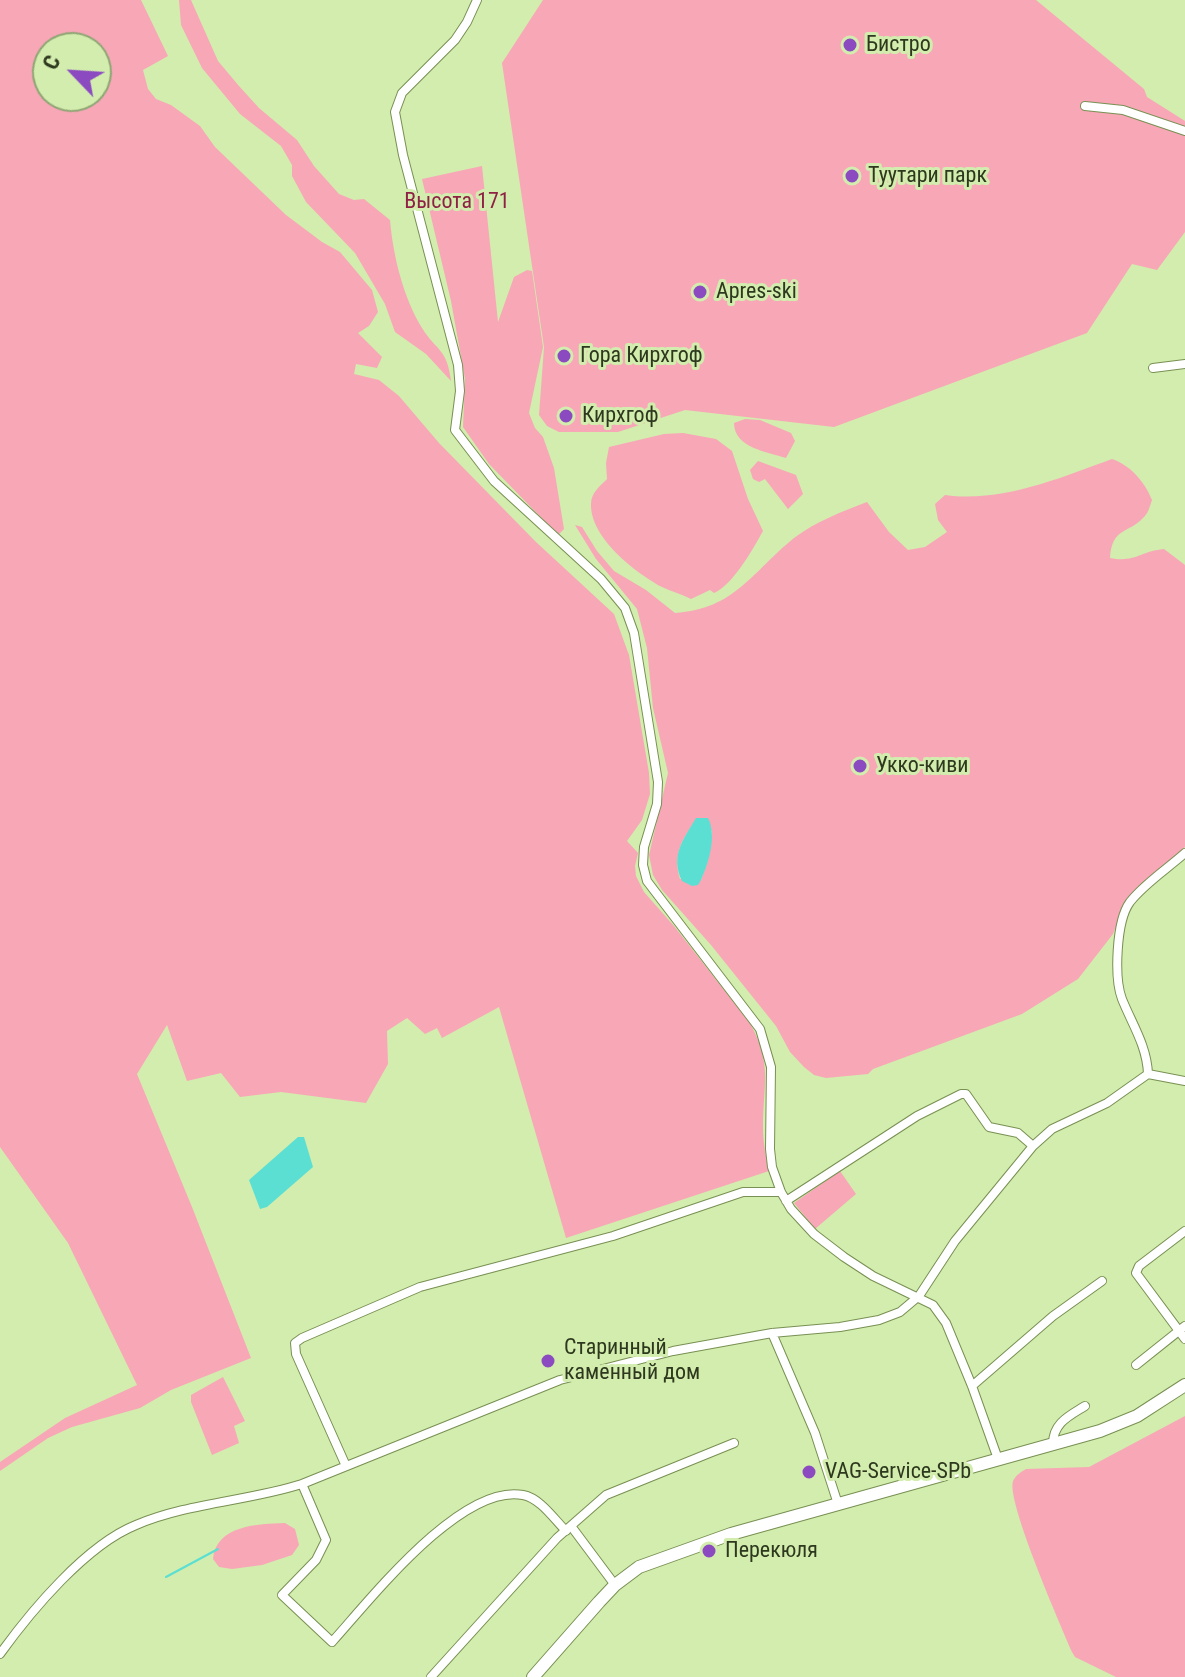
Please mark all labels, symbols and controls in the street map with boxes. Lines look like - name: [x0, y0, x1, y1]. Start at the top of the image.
- north arrow: [32, 32, 112, 112]
- place label: Бистро: [866, 32, 931, 58]
- marker: Бистро: [841, 36, 859, 54]
- text: С: [38, 52, 66, 73]
- place label: Туутари парк: [868, 163, 987, 189]
- marker: Туутари парк: [843, 167, 861, 185]
- park label: Высота 171: [404, 189, 510, 215]
- place label: Apres-ski: [716, 279, 797, 305]
- marker: Apres-ski: [691, 283, 709, 301]
- place label: Гора Кирхгоф: [580, 343, 703, 369]
- marker: Гора Кирхгоф: [555, 347, 573, 365]
- place label: Кирхгоф: [582, 403, 658, 429]
- marker: Кирхгоф: [557, 407, 575, 425]
- place label: Укко-киви: [876, 753, 968, 779]
- marker: Укко-киви: [851, 757, 869, 775]
- place label: Старинный каменный дом: [564, 1335, 700, 1386]
- marker: Старинный каменный дом: [539, 1352, 557, 1370]
- place label: VAG-Service-SPb: [825, 1459, 971, 1485]
- marker: VAG-Service-SPb: [800, 1463, 818, 1481]
- place label: Перекюля: [725, 1538, 818, 1564]
- marker: Перекюля: [700, 1542, 718, 1560]

